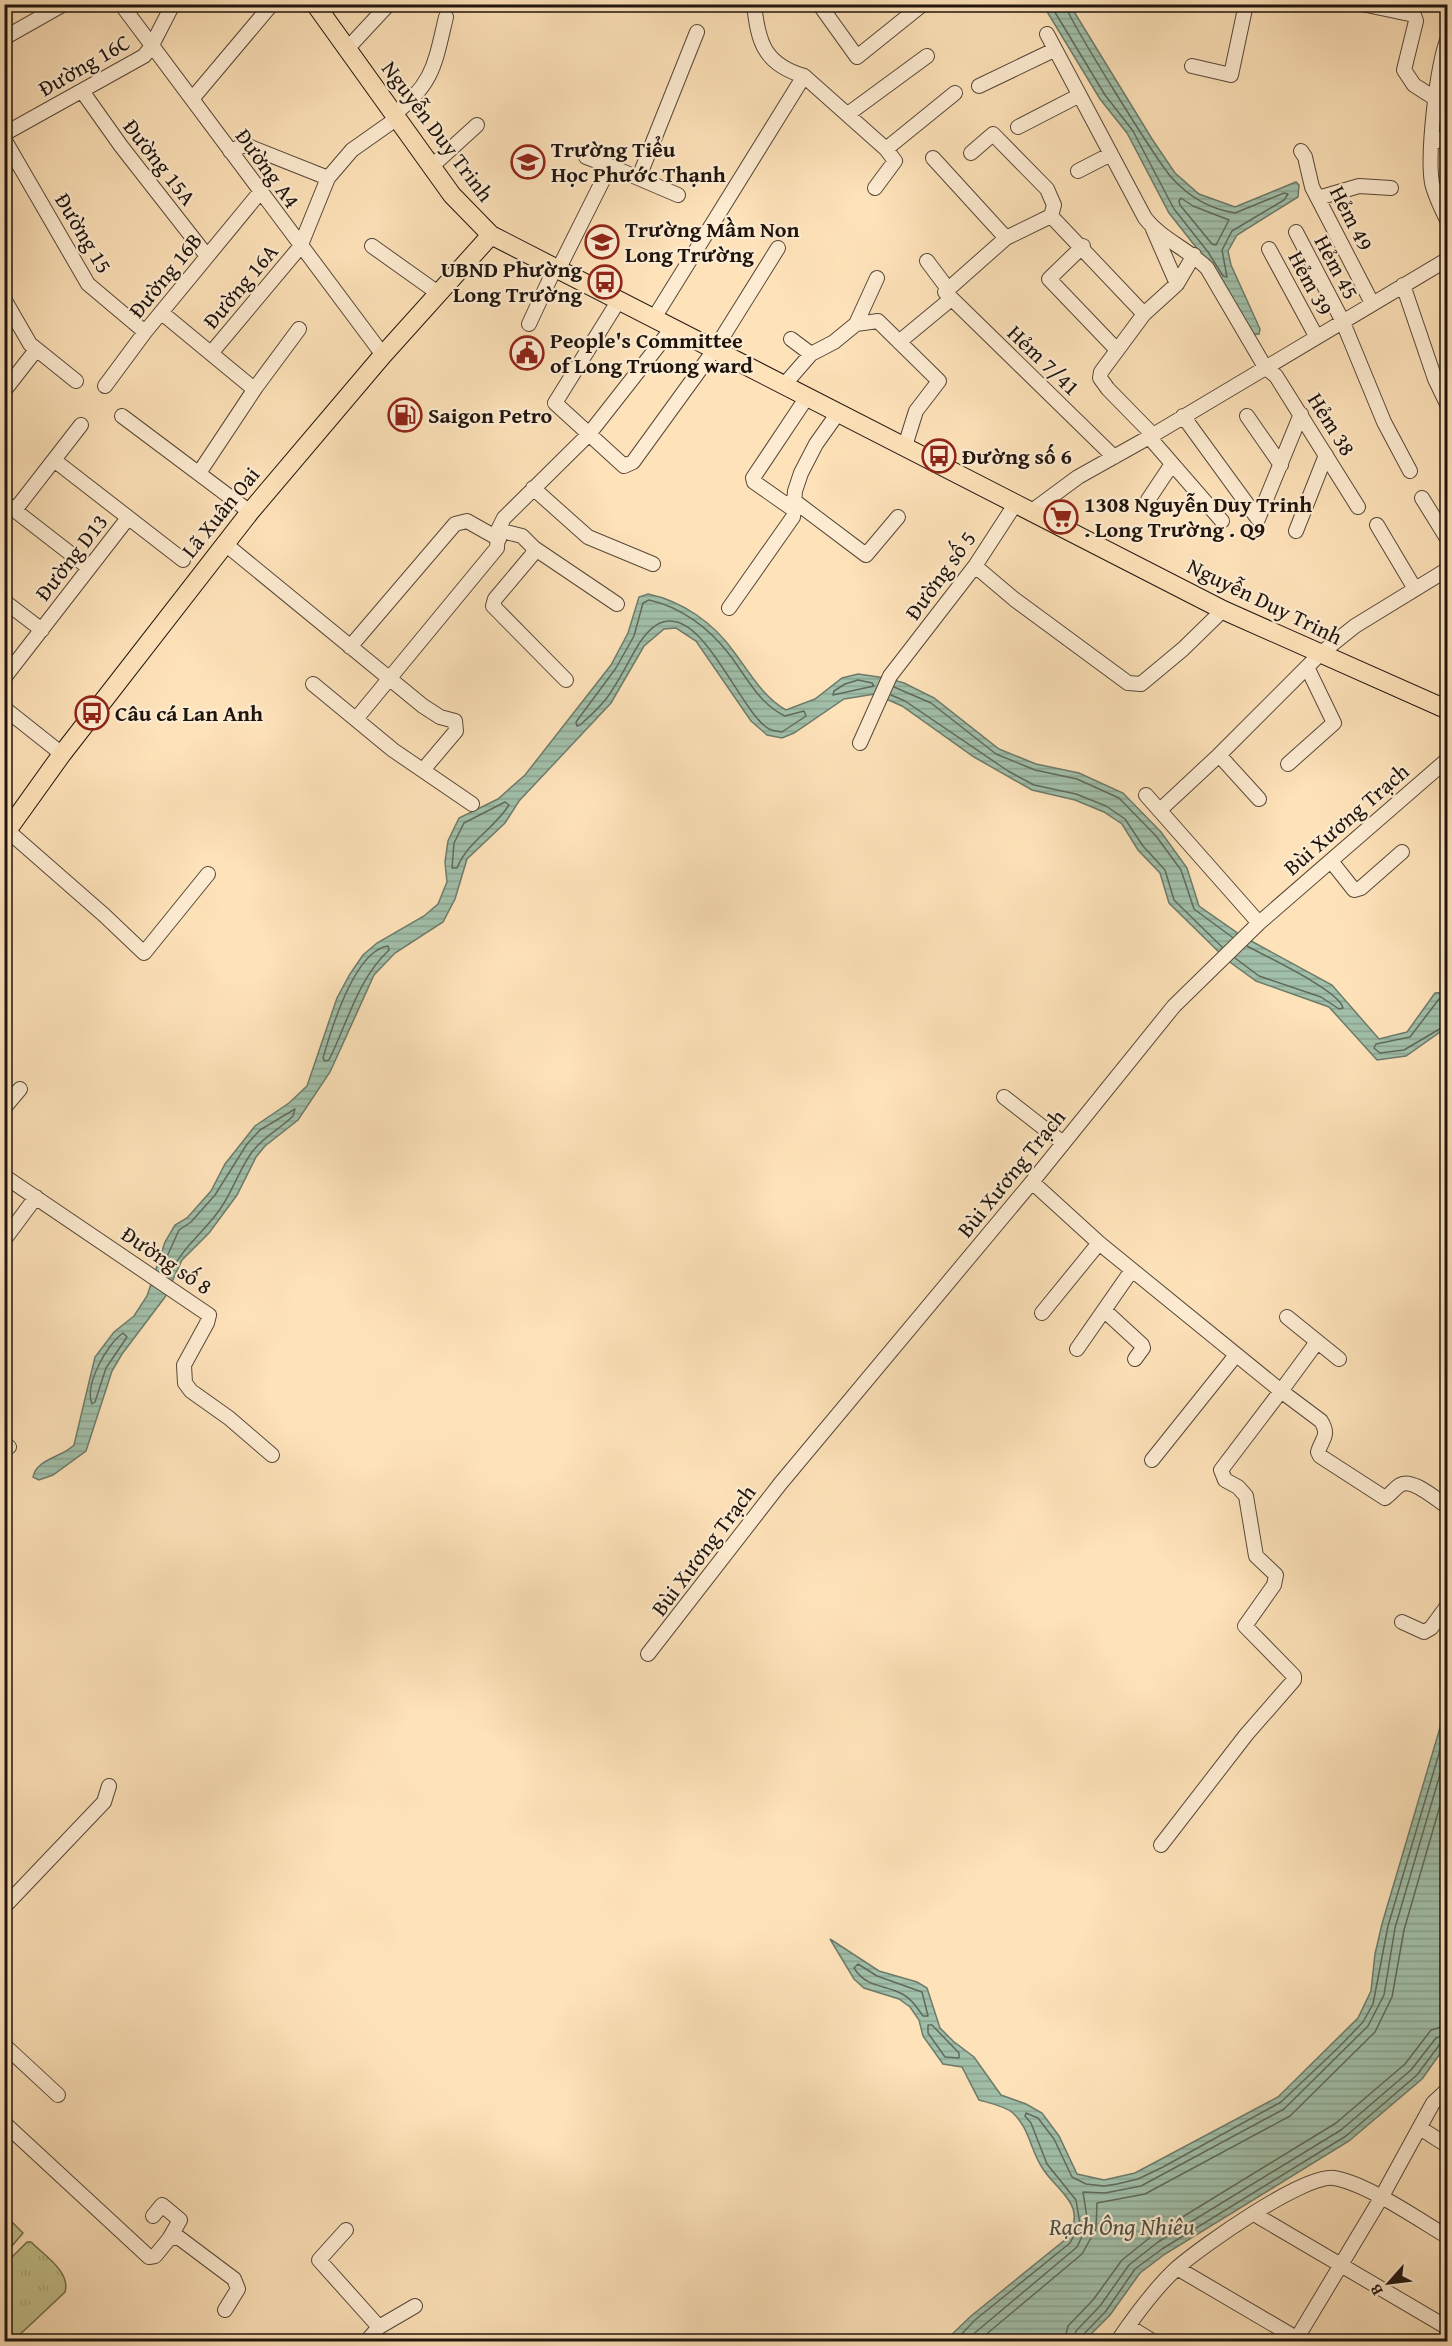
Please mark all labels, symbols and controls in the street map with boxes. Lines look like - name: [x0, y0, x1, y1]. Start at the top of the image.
- street label: Đường 16C: [32, 26, 136, 104]
- street label: Nguyễn Duy Trinh: [374, 54, 502, 209]
- street label: Đường 15A: [116, 112, 204, 213]
- street label: Đường A4: [228, 122, 308, 214]
- place label: Trường Tiểu Học Phước Thạnh: [551, 133, 726, 190]
- school or university icon: Trường Tiểu Học Phước Thạnh: [510, 144, 546, 180]
- street label: Hẻm 49: [1322, 180, 1382, 256]
- street label: Đường 15: [47, 187, 121, 279]
- place label: Trường Mầm Non Long Trường: [625, 213, 800, 270]
- school or university icon: Trường Mầm Non Long Trường: [584, 224, 620, 260]
- street label: Đường 16B: [121, 226, 209, 324]
- street label: Hẻm 45: [1307, 229, 1367, 305]
- street label: Đường 16A: [195, 236, 286, 335]
- street label: Hẻm 39: [1281, 245, 1341, 321]
- place label: UBND Phường Long Trường: [441, 253, 582, 310]
- bus stop icon: UBND Phường Long Trường: [587, 264, 623, 300]
- street label: Hẻm 7/41: [1001, 317, 1087, 403]
- place label: People's Committee of Long Truong ward: [550, 324, 753, 381]
- public building icon: People's Committee of Long Truong ward: [509, 335, 545, 371]
- street label: Hẻm 38: [1300, 386, 1364, 462]
- fuel station icon: Saigon Petro: [387, 397, 423, 433]
- place label: Saigon Petro: [428, 399, 552, 431]
- bus stop icon: Đường số 6: [921, 438, 957, 474]
- place label: Đường số 6: [962, 440, 1072, 472]
- street label: Lã Xuân Oai: [173, 460, 267, 564]
- place label: 1308 Nguyễn Duy Trinh . Long Trường . Q9: [1084, 488, 1312, 545]
- supermarket icon: 1308 Nguyễn Duy Trinh . Long Trường . Q9: [1043, 499, 1079, 535]
- street label: Đường D13: [27, 507, 115, 607]
- street label: Đường số 5: [897, 524, 983, 626]
- street label: Nguyễn Duy Trinh: [1182, 550, 1349, 653]
- bus stop icon: Câu cá Lan Anh: [74, 695, 110, 731]
- place label: Câu cá Lan Anh: [115, 697, 263, 729]
- street label: Bùi Xương Trạch: [1276, 755, 1416, 883]
- street label: Bùi Xương Trạch: [949, 1101, 1073, 1244]
- street label: Đường số 8: [115, 1218, 219, 1302]
- street label: Bùi Xương Trạch: [643, 1477, 763, 1622]
- water label: Rạch Ông Nhiêu: [1048, 2209, 1195, 2244]
- north arrow: [1359, 2253, 1419, 2313]
- text: B: [1363, 2280, 1389, 2300]

